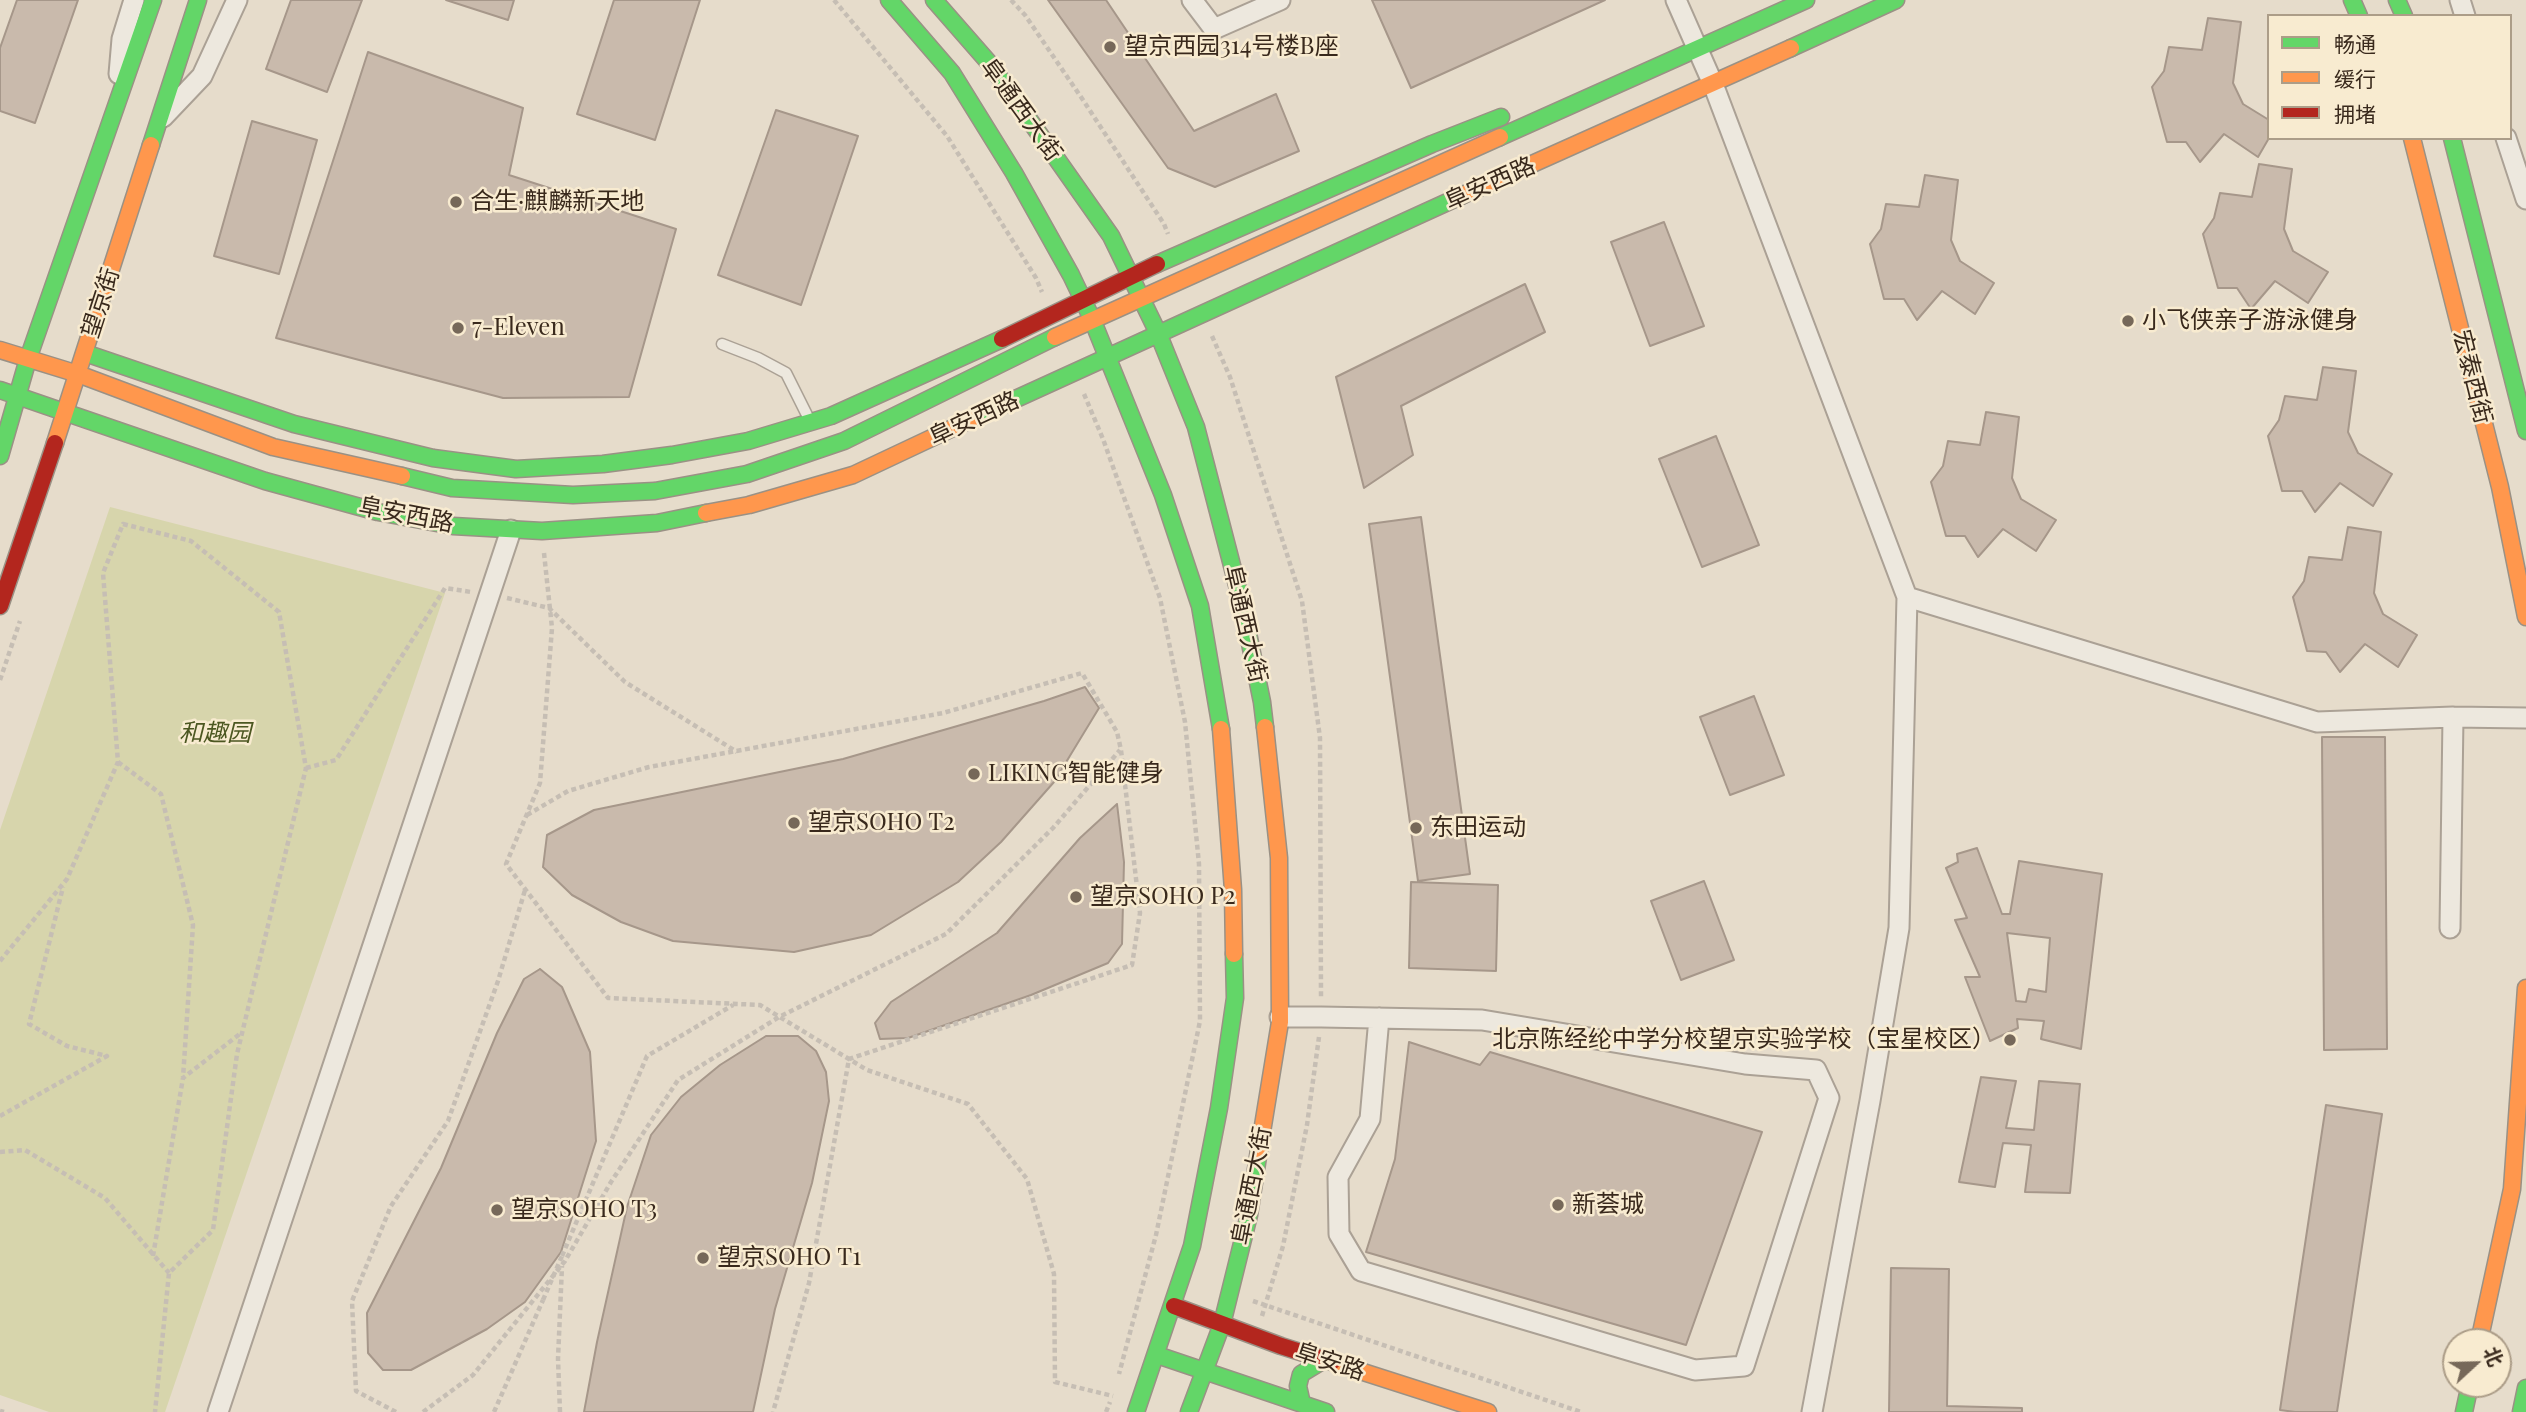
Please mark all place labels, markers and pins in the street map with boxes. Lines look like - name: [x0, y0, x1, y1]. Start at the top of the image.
- place label: 望京西园314号楼B座: [1124, 33, 1339, 61]
- marker: 望京西园314号楼B座: [1102, 39, 1118, 55]
- place label: 合生·麒麟新天地: [470, 188, 644, 216]
- marker: 合生·麒麟新天地: [448, 194, 464, 210]
- place label: 小飞侠亲子游泳健身: [2142, 307, 2358, 335]
- marker: 小飞侠亲子游泳健身: [2120, 313, 2136, 329]
- place label: 7-Eleven: [472, 314, 565, 342]
- marker: 7-Eleven: [450, 320, 466, 336]
- place label: LIKING智能健身: [988, 760, 1164, 788]
- marker: LIKING智能健身: [966, 766, 982, 782]
- place label: 望京SOHO T2: [808, 809, 955, 837]
- place label: 东田运动: [1430, 814, 1526, 842]
- marker: 望京SOHO T2: [786, 815, 802, 831]
- marker: 东田运动: [1408, 820, 1424, 836]
- place label: 望京SOHO P2: [1090, 883, 1236, 911]
- marker: 望京SOHO P2: [1068, 889, 1084, 905]
- place label: 北京陈经纶中学分校望京实验学校（宝星校区）: [1492, 1026, 1996, 1054]
- marker: 北京陈经纶中学分校望京实验学校（宝星校区）: [2002, 1032, 2018, 1048]
- place label: 新荟城: [1572, 1191, 1644, 1219]
- place label: 望京SOHO T3: [511, 1196, 657, 1224]
- marker: 新荟城: [1550, 1197, 1566, 1213]
- marker: 望京SOHO T3: [489, 1202, 505, 1218]
- place label: 望京SOHO T1: [717, 1244, 861, 1272]
- marker: 望京SOHO T1: [695, 1250, 711, 1266]

